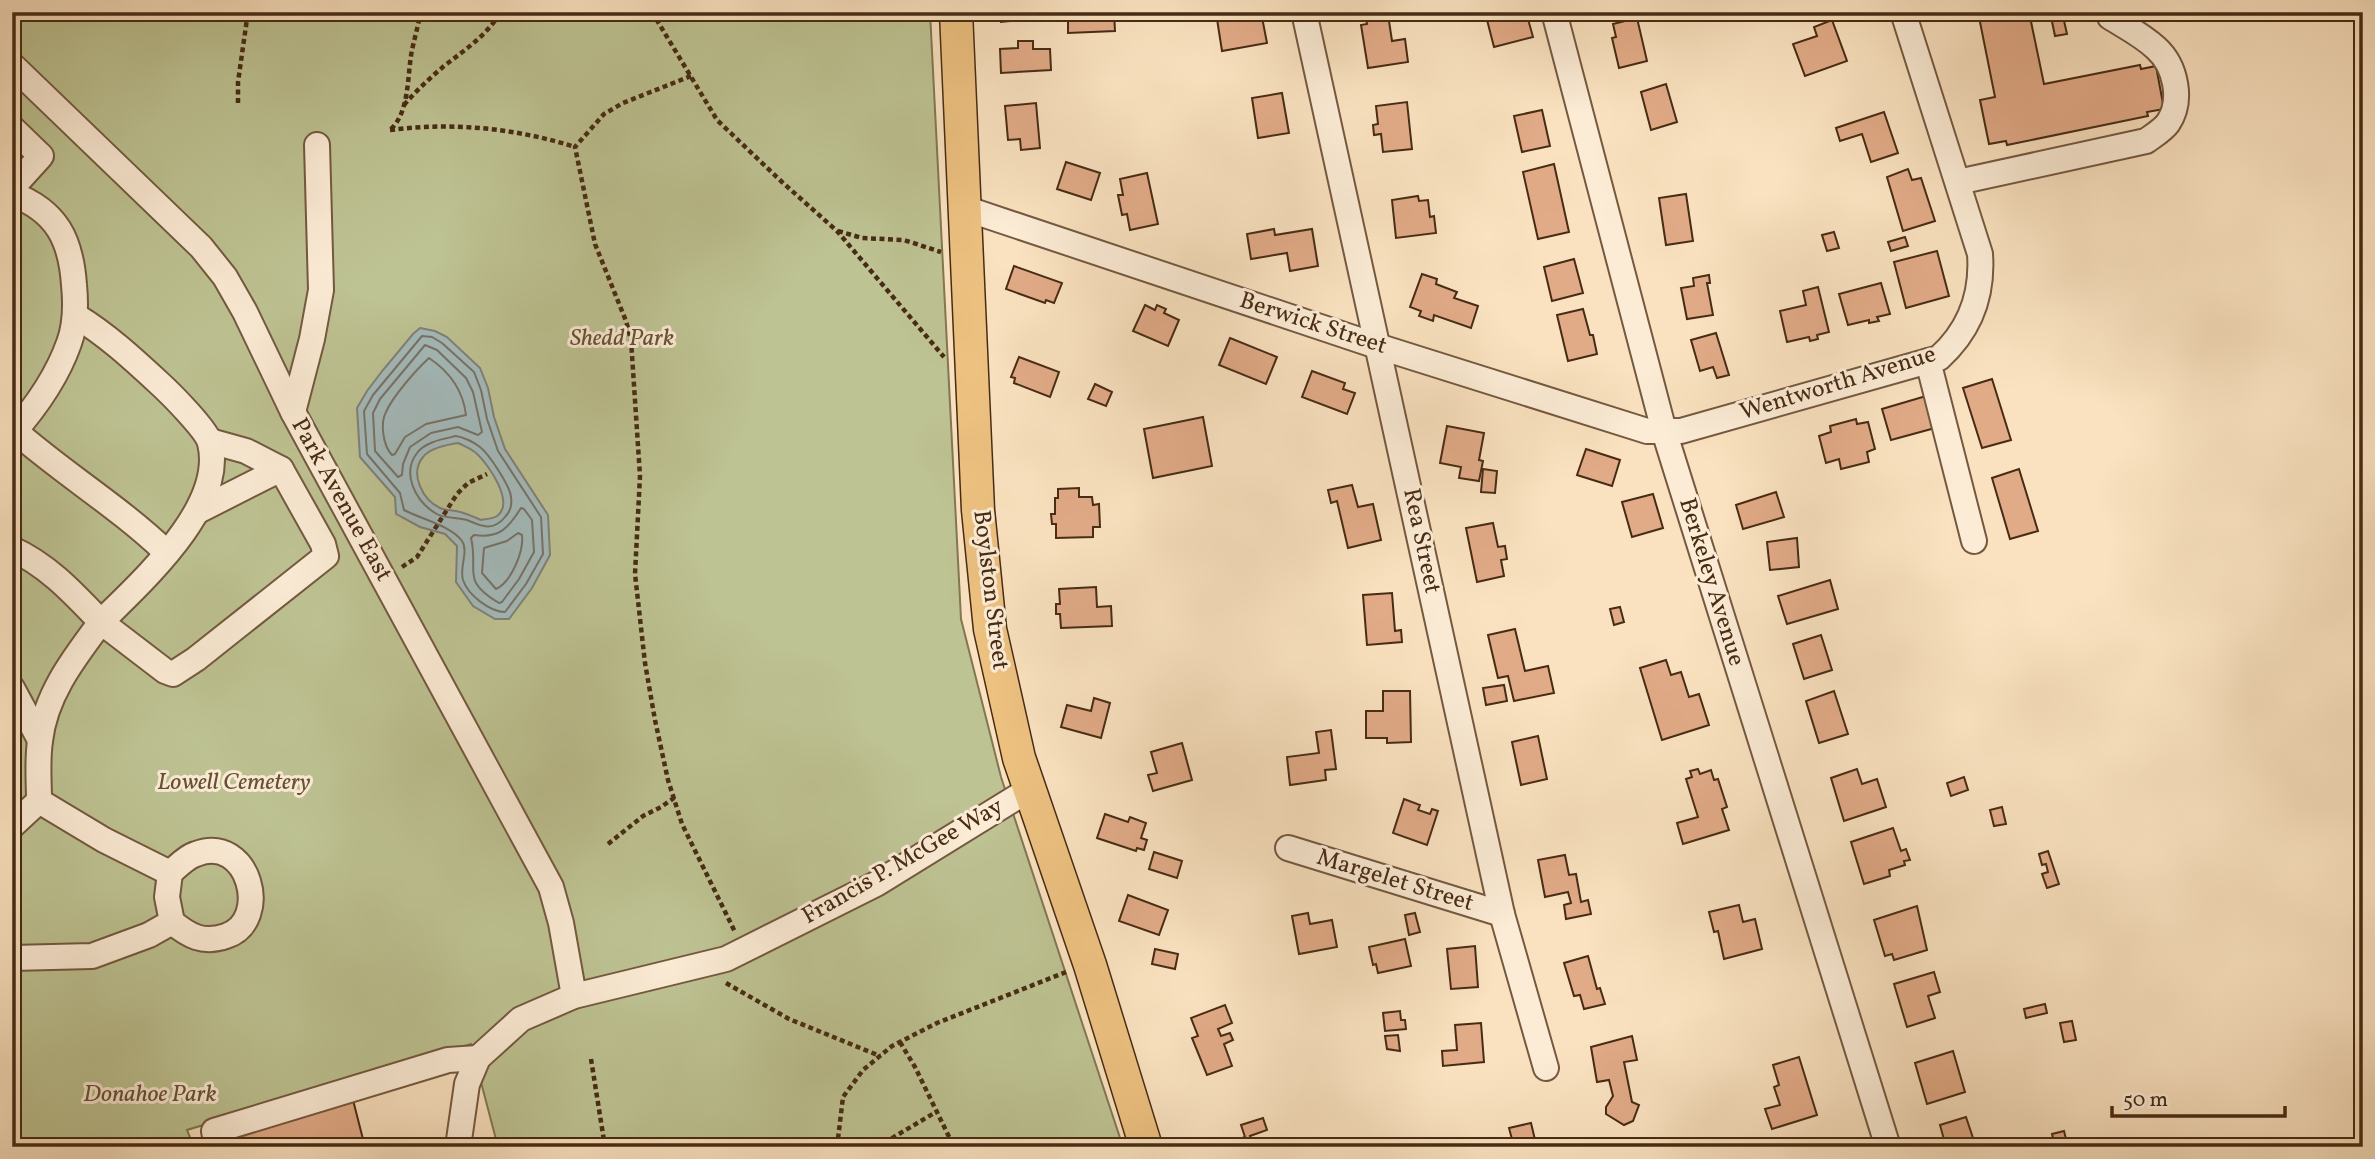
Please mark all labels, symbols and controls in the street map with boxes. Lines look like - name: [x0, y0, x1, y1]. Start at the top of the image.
- street label: Berwick Street: [1235, 284, 1391, 364]
- park label: Shedd Park: [570, 322, 674, 356]
- street label: Wentworth Avenue: [1736, 338, 1940, 430]
- street label: Park Avenue East: [282, 412, 400, 588]
- street label: Rea Street: [1393, 485, 1449, 597]
- street label: Berkeley Avenue: [1669, 494, 1753, 670]
- street label: Boylston Street: [963, 508, 1017, 672]
- park label: Lowell Cemetery: [157, 766, 311, 800]
- street label: Francis P. McGee Way: [796, 790, 1010, 934]
- street label: Margelet Street: [1312, 841, 1478, 921]
- scale bar: [2112, 1075, 2286, 1119]
- park label: Donahoe Park: [83, 1078, 217, 1112]
- text: 50 m: [2123, 1086, 2168, 1115]

